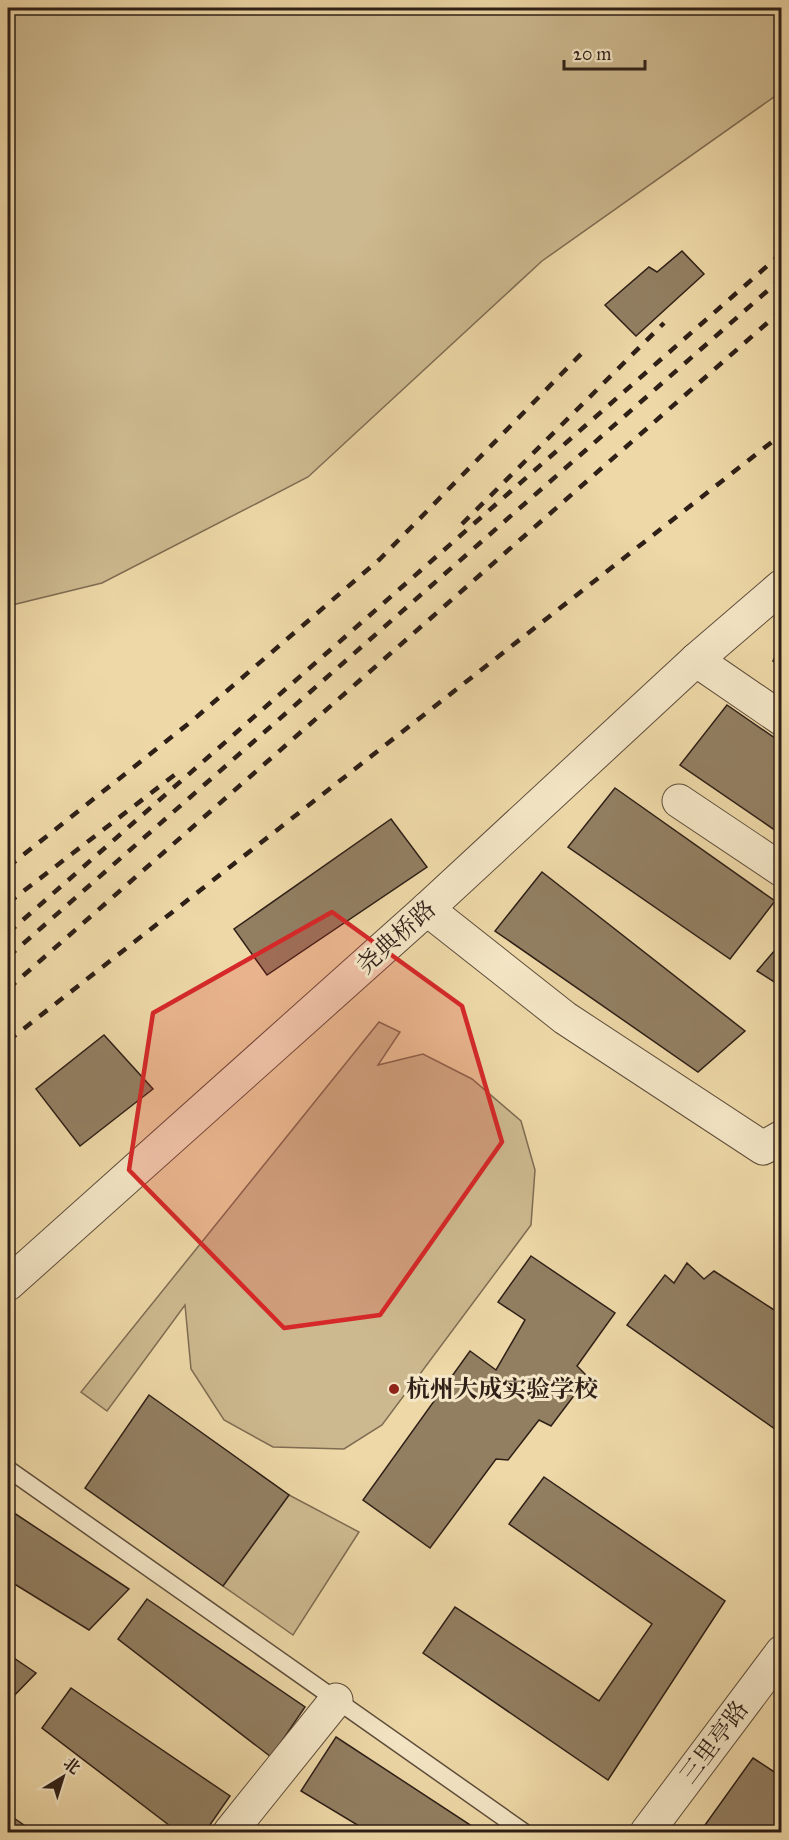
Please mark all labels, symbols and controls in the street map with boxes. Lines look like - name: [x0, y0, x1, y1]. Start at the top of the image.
- scale bar: [564, 33, 645, 71]
- text: 20 m: [573, 43, 611, 65]
- street label: 尧典桥路: [350, 894, 442, 980]
- place label: 杭州大成实验学校: [406, 1374, 598, 1404]
- marker: 杭州大成实验学校: [387, 1382, 401, 1396]
- street label: 三里亭路: [673, 1695, 755, 1789]
- north arrow: [33, 1747, 93, 1807]
- text: 北: [60, 1753, 84, 1778]

